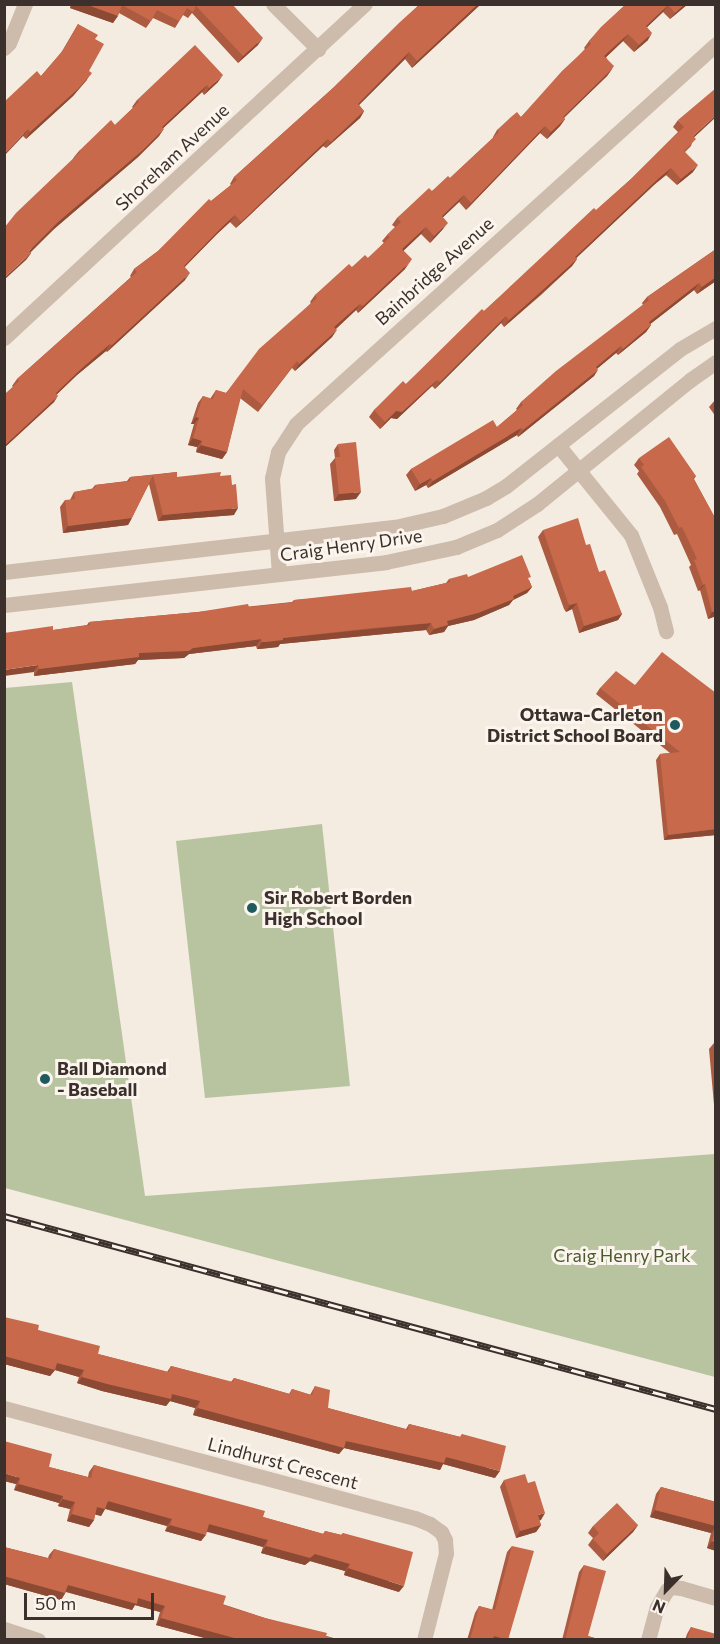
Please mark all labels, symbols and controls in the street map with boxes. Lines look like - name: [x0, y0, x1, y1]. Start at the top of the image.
- street label: Shoreham Avenue: [111, 99, 233, 215]
- street label: Bainbridge Avenue: [371, 212, 497, 330]
- street label: Craig Henry Drive: [279, 524, 423, 566]
- place label: Ottawa-Carleton District School Board: [487, 704, 663, 746]
- marker: Ottawa-Carleton District School Board: [668, 718, 682, 732]
- place label: Sir Robert Borden High School: [264, 887, 412, 930]
- marker: Sir Robert Borden High School: [245, 901, 259, 915]
- place label: Ball Diamond - Baseball: [57, 1058, 167, 1100]
- marker: Ball Diamond - Baseball: [38, 1072, 52, 1086]
- park label: Craig Henry Park: [553, 1244, 691, 1266]
- street label: Lindhurst Crescent: [205, 1433, 361, 1493]
- north arrow: [636, 1560, 696, 1620]
- scale bar: [27, 1581, 158, 1619]
- text: 50 m: [35, 1592, 76, 1614]
- text: N: [650, 1596, 668, 1618]

